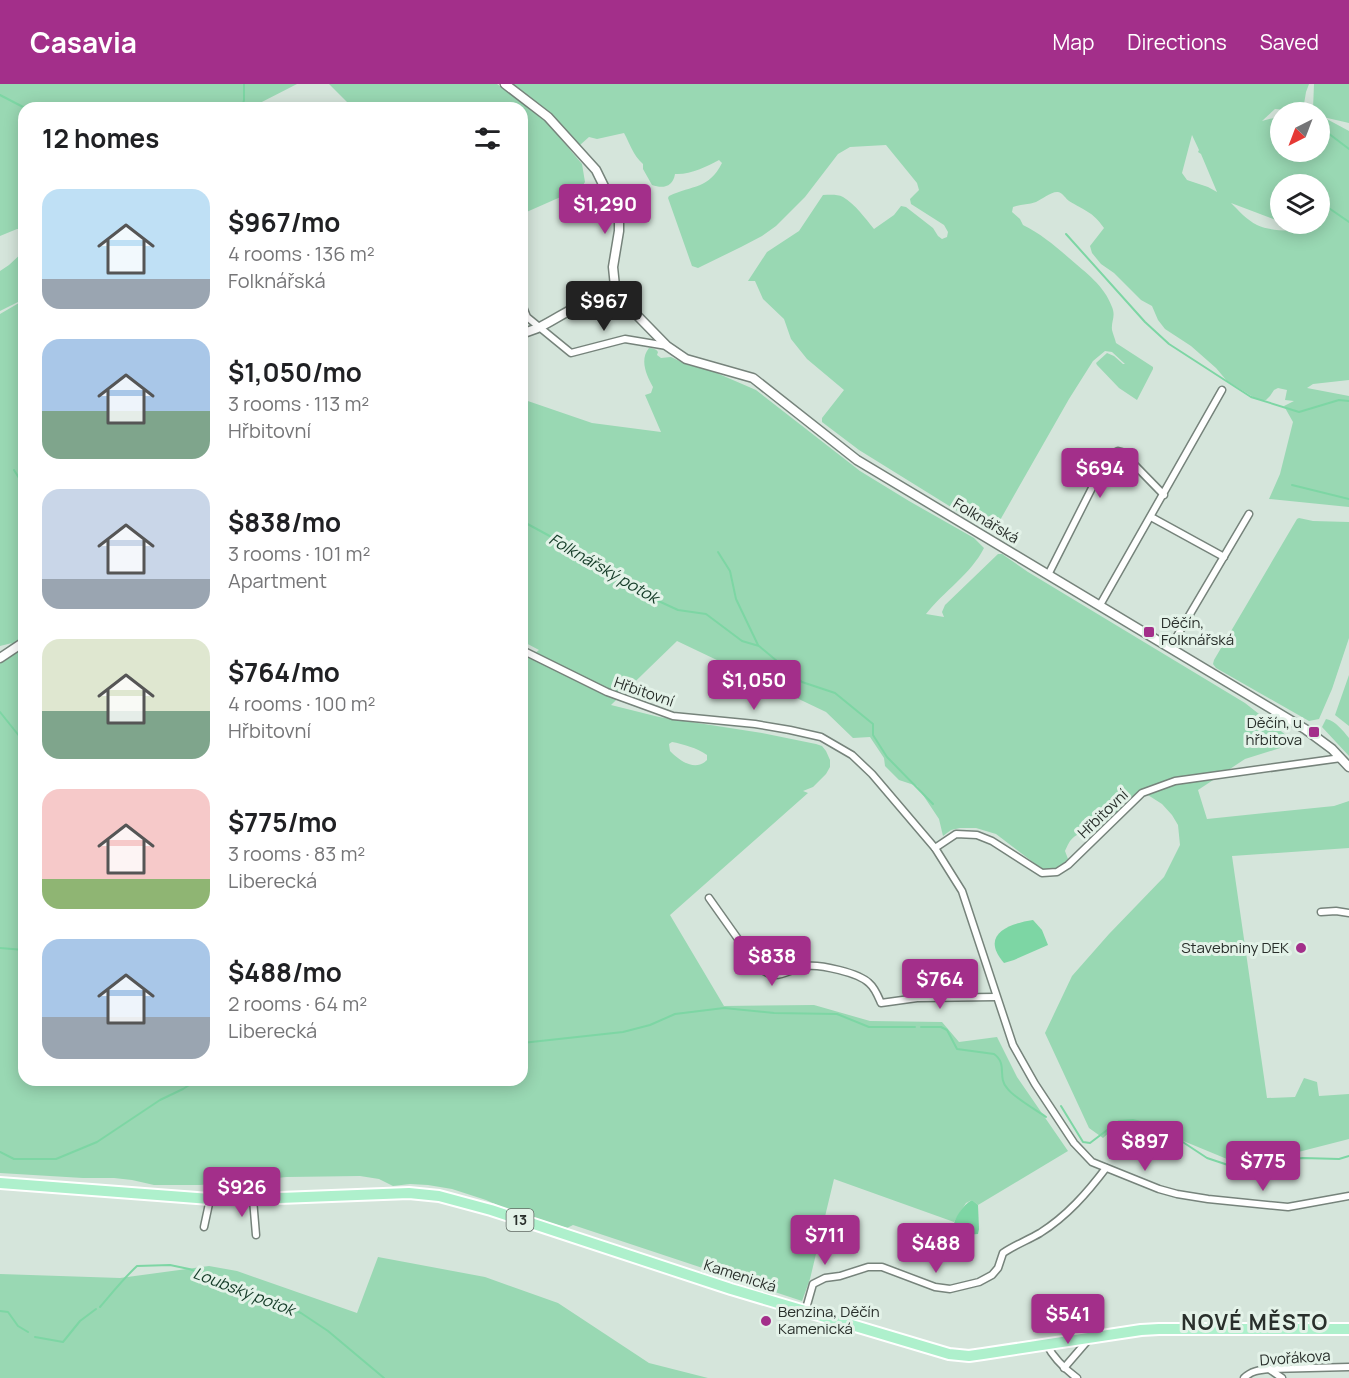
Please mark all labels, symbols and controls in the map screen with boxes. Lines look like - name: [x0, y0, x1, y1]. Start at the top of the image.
- text: Casavia: [30, 23, 137, 61]
- text: Map: [1053, 28, 1094, 56]
- text: Directions: [1127, 28, 1227, 56]
- text: Saved: [1260, 28, 1319, 56]
- north arrow: [1270, 102, 1330, 162]
- map controls: [1270, 102, 1330, 234]
- text: 12 homes: [42, 120, 159, 156]
- icon: filters: [471, 122, 504, 155]
- button: layers: [1270, 174, 1330, 234]
- pin: $1,290: [556, 184, 654, 235]
- text: $1,290: [573, 190, 637, 217]
- text: $967/mo: [228, 204, 340, 240]
- icon: home: [90, 213, 162, 285]
- text: 4 rooms · 136 m²: [228, 240, 375, 267]
- text: Folknářská: [228, 267, 326, 294]
- pin: $967: [568, 281, 640, 332]
- text: $967: [580, 287, 628, 314]
- text: $1,050/mo: [228, 354, 362, 390]
- icon: home: [90, 363, 162, 435]
- text: 3 rooms · 113 m²: [228, 390, 369, 417]
- text: Hřbitovní: [228, 417, 311, 444]
- pin: $694: [1064, 448, 1136, 499]
- text: $694: [1075, 454, 1125, 481]
- street label: Folknářská: [950, 493, 1023, 548]
- text: $838/mo: [228, 504, 341, 540]
- icon: home: [90, 513, 162, 585]
- water label: Folknářský potok: [545, 528, 665, 609]
- text: 3 rooms · 101 m²: [228, 540, 370, 567]
- text: Apartment: [228, 567, 327, 594]
- place label: Děčín, Folknářská: [1161, 612, 1234, 650]
- marker: Děčín, Folknářská: [1142, 625, 1156, 639]
- text: $764/mo: [228, 654, 340, 690]
- pin: $1,050: [705, 660, 803, 711]
- icon: home: [90, 663, 162, 735]
- text: $1,050: [722, 666, 786, 693]
- street label: Hřbitovní: [611, 671, 678, 712]
- text: 4 rooms · 100 m²: [228, 690, 376, 717]
- place label: Děčín, u hřbitova: [1246, 712, 1302, 750]
- text: Hřbitovní: [228, 717, 311, 744]
- marker: Děčín, u hřbitova: [1307, 725, 1321, 739]
- street label: Hřbitovní: [1073, 784, 1133, 843]
- text: $775/mo: [228, 804, 337, 840]
- icon: home: [90, 813, 162, 885]
- text: 3 rooms · 83 m²: [228, 840, 365, 867]
- text: Liberecká: [228, 867, 317, 894]
- pin: $838: [736, 936, 808, 987]
- place label: Stavebniny DEK: [1181, 937, 1289, 958]
- marker: Stavebniny DEK: [1294, 941, 1308, 955]
- text: $838: [748, 942, 796, 969]
- text: $488/mo: [228, 954, 342, 990]
- pin: $764: [904, 959, 976, 1010]
- icon: home: [90, 963, 162, 1035]
- text: $764: [916, 965, 964, 992]
- text: 2 rooms · 64 m²: [228, 990, 367, 1017]
- text: Liberecká: [228, 1017, 317, 1044]
- pin: $897: [1109, 1121, 1181, 1172]
- text: $897: [1121, 1127, 1169, 1154]
- pin: $775: [1227, 1141, 1299, 1192]
- text: $775: [1240, 1147, 1286, 1174]
- pin: $926: [206, 1167, 278, 1218]
- text: $926: [217, 1173, 267, 1200]
- road number: 13: [506, 1209, 534, 1231]
- pin: $711: [789, 1215, 861, 1266]
- text: $711: [805, 1221, 845, 1248]
- pin: $488: [900, 1223, 972, 1274]
- text: $488: [911, 1229, 961, 1256]
- street label: Kamenická: [701, 1254, 779, 1297]
- water label: Loubský potok: [190, 1262, 300, 1321]
- pin: $541: [1032, 1294, 1104, 1345]
- text: $541: [1045, 1300, 1091, 1327]
- place label: Benzina, Děčín Kamenická: [778, 1301, 880, 1339]
- district label: NOVÉ MĚSTO: [1181, 1308, 1329, 1336]
- marker: Benzina, Děčín Kamenická: [759, 1314, 773, 1328]
- street label: Dvořákova: [1259, 1345, 1331, 1370]

